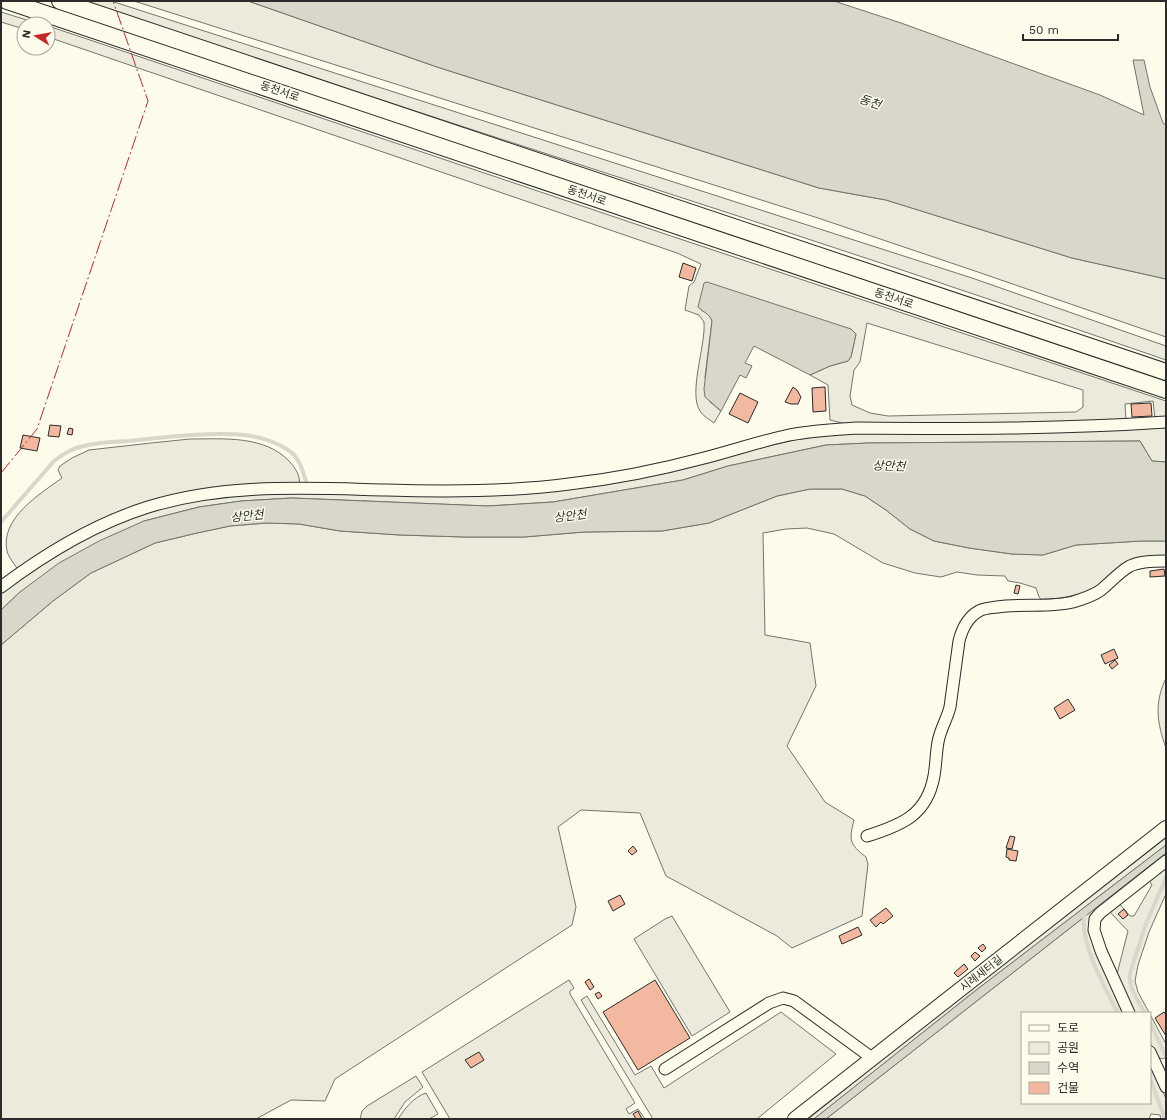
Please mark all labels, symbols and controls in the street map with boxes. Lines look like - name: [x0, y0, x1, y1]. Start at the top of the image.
- north arrow: [16, 16, 56, 56]
- scale bar: [1023, 16, 1118, 42]
- text: 50 m: [1029, 23, 1059, 37]
- text: N: [20, 29, 34, 39]
- street label: 동천서로: [259, 79, 301, 104]
- water label: 동천: [857, 92, 885, 113]
- street label: 동천서로: [566, 183, 608, 208]
- street label: 동천서로: [873, 286, 915, 311]
- water label: 상안천: [872, 458, 908, 474]
- water label: 상안천: [230, 507, 266, 525]
- water label: 상안천: [553, 507, 589, 525]
- street label: 시례새터길: [957, 953, 1005, 994]
- legend: [1021, 1012, 1151, 1104]
- text: 도로: [1057, 1021, 1079, 1035]
- text: 공원: [1057, 1041, 1079, 1055]
- text: 수역: [1057, 1061, 1079, 1075]
- text: 건물: [1057, 1081, 1079, 1095]

